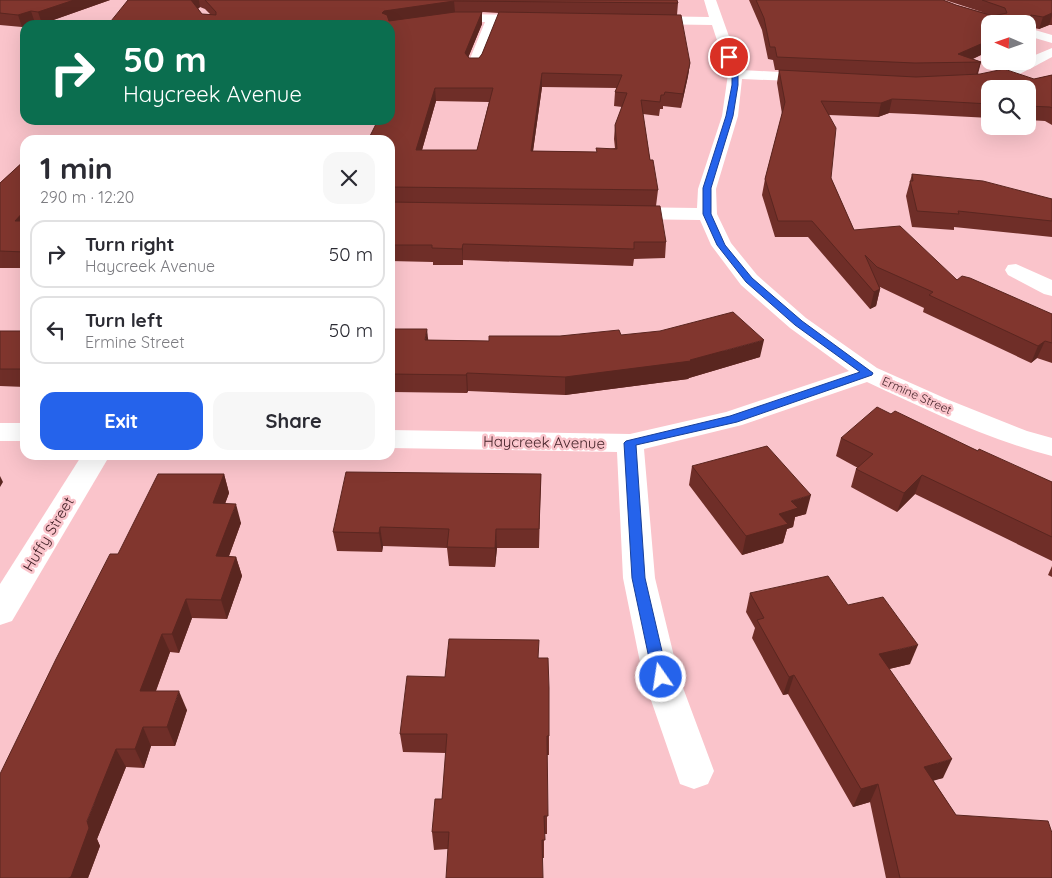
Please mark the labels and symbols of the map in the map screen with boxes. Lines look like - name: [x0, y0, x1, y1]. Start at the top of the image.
- north arrow: [981, 15, 1036, 70]
- pin: [708, 36, 750, 78]
- street label: Ermine Street: [880, 373, 954, 417]
- street label: Haycreek Avenue: [483, 431, 605, 453]
- street label: Huffy Street: [18, 493, 78, 575]
- position arrow: [634, 650, 686, 702]

